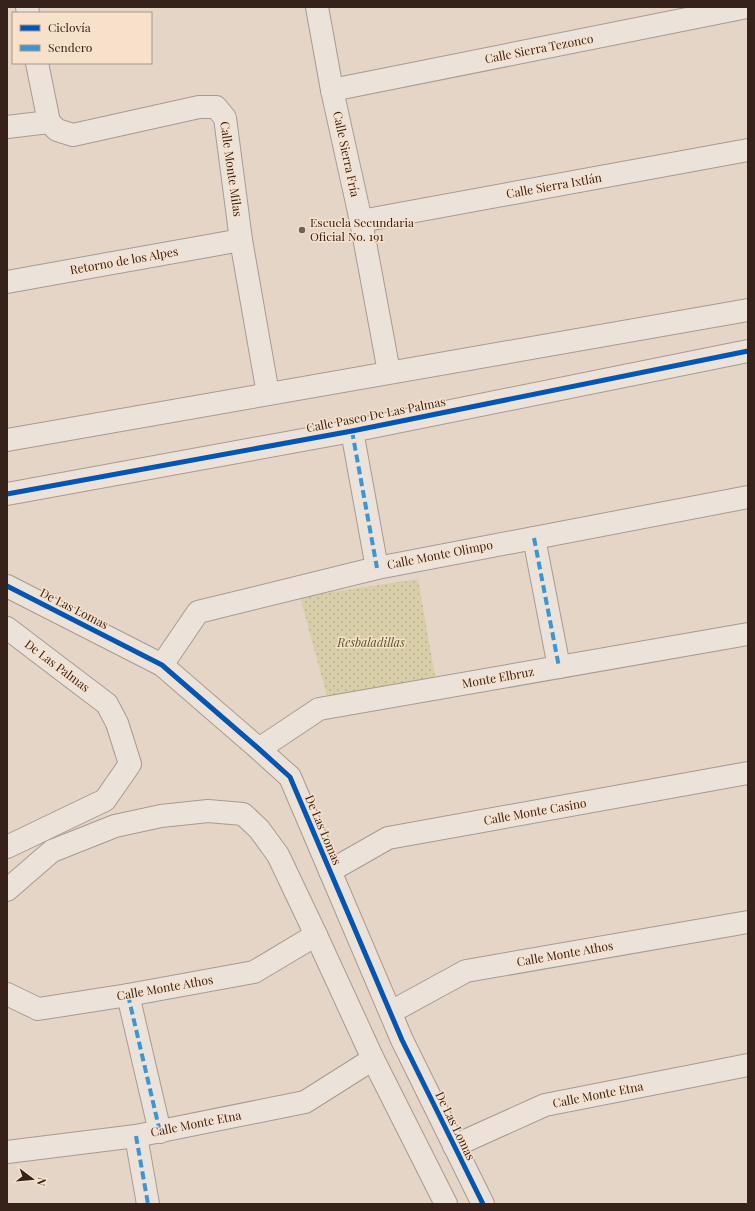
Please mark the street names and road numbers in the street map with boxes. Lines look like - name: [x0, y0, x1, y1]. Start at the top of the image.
- street label: Calle Sierra Tezonco: [483, 30, 595, 66]
- street label: Calle Sierra Fría: [330, 109, 364, 198]
- street label: Calle Monte Milas: [217, 120, 247, 218]
- street label: Calle Sierra Ixtlán: [505, 169, 603, 201]
- street label: Retorno de los Alpes: [68, 243, 179, 277]
- street label: Calle Paseo De Las Palmas: [305, 393, 447, 435]
- street label: Calle Monte Olimpo: [386, 536, 494, 572]
- street label: De Las Lomas: [38, 584, 111, 632]
- street label: De Las Palmas: [22, 636, 93, 695]
- street label: Monte Elbruz: [461, 663, 535, 691]
- street label: De Las Lomas: [302, 792, 346, 867]
- street label: Calle Monte Casino: [482, 794, 588, 828]
- street label: Calle Monte Athos: [515, 937, 614, 969]
- street label: Calle Monte Athos: [115, 971, 214, 1003]
- street label: Calle Monte Etna: [551, 1077, 645, 1111]
- street label: De Las Lomas: [432, 1088, 479, 1163]
- street label: Calle Monte Etna: [149, 1106, 243, 1140]

